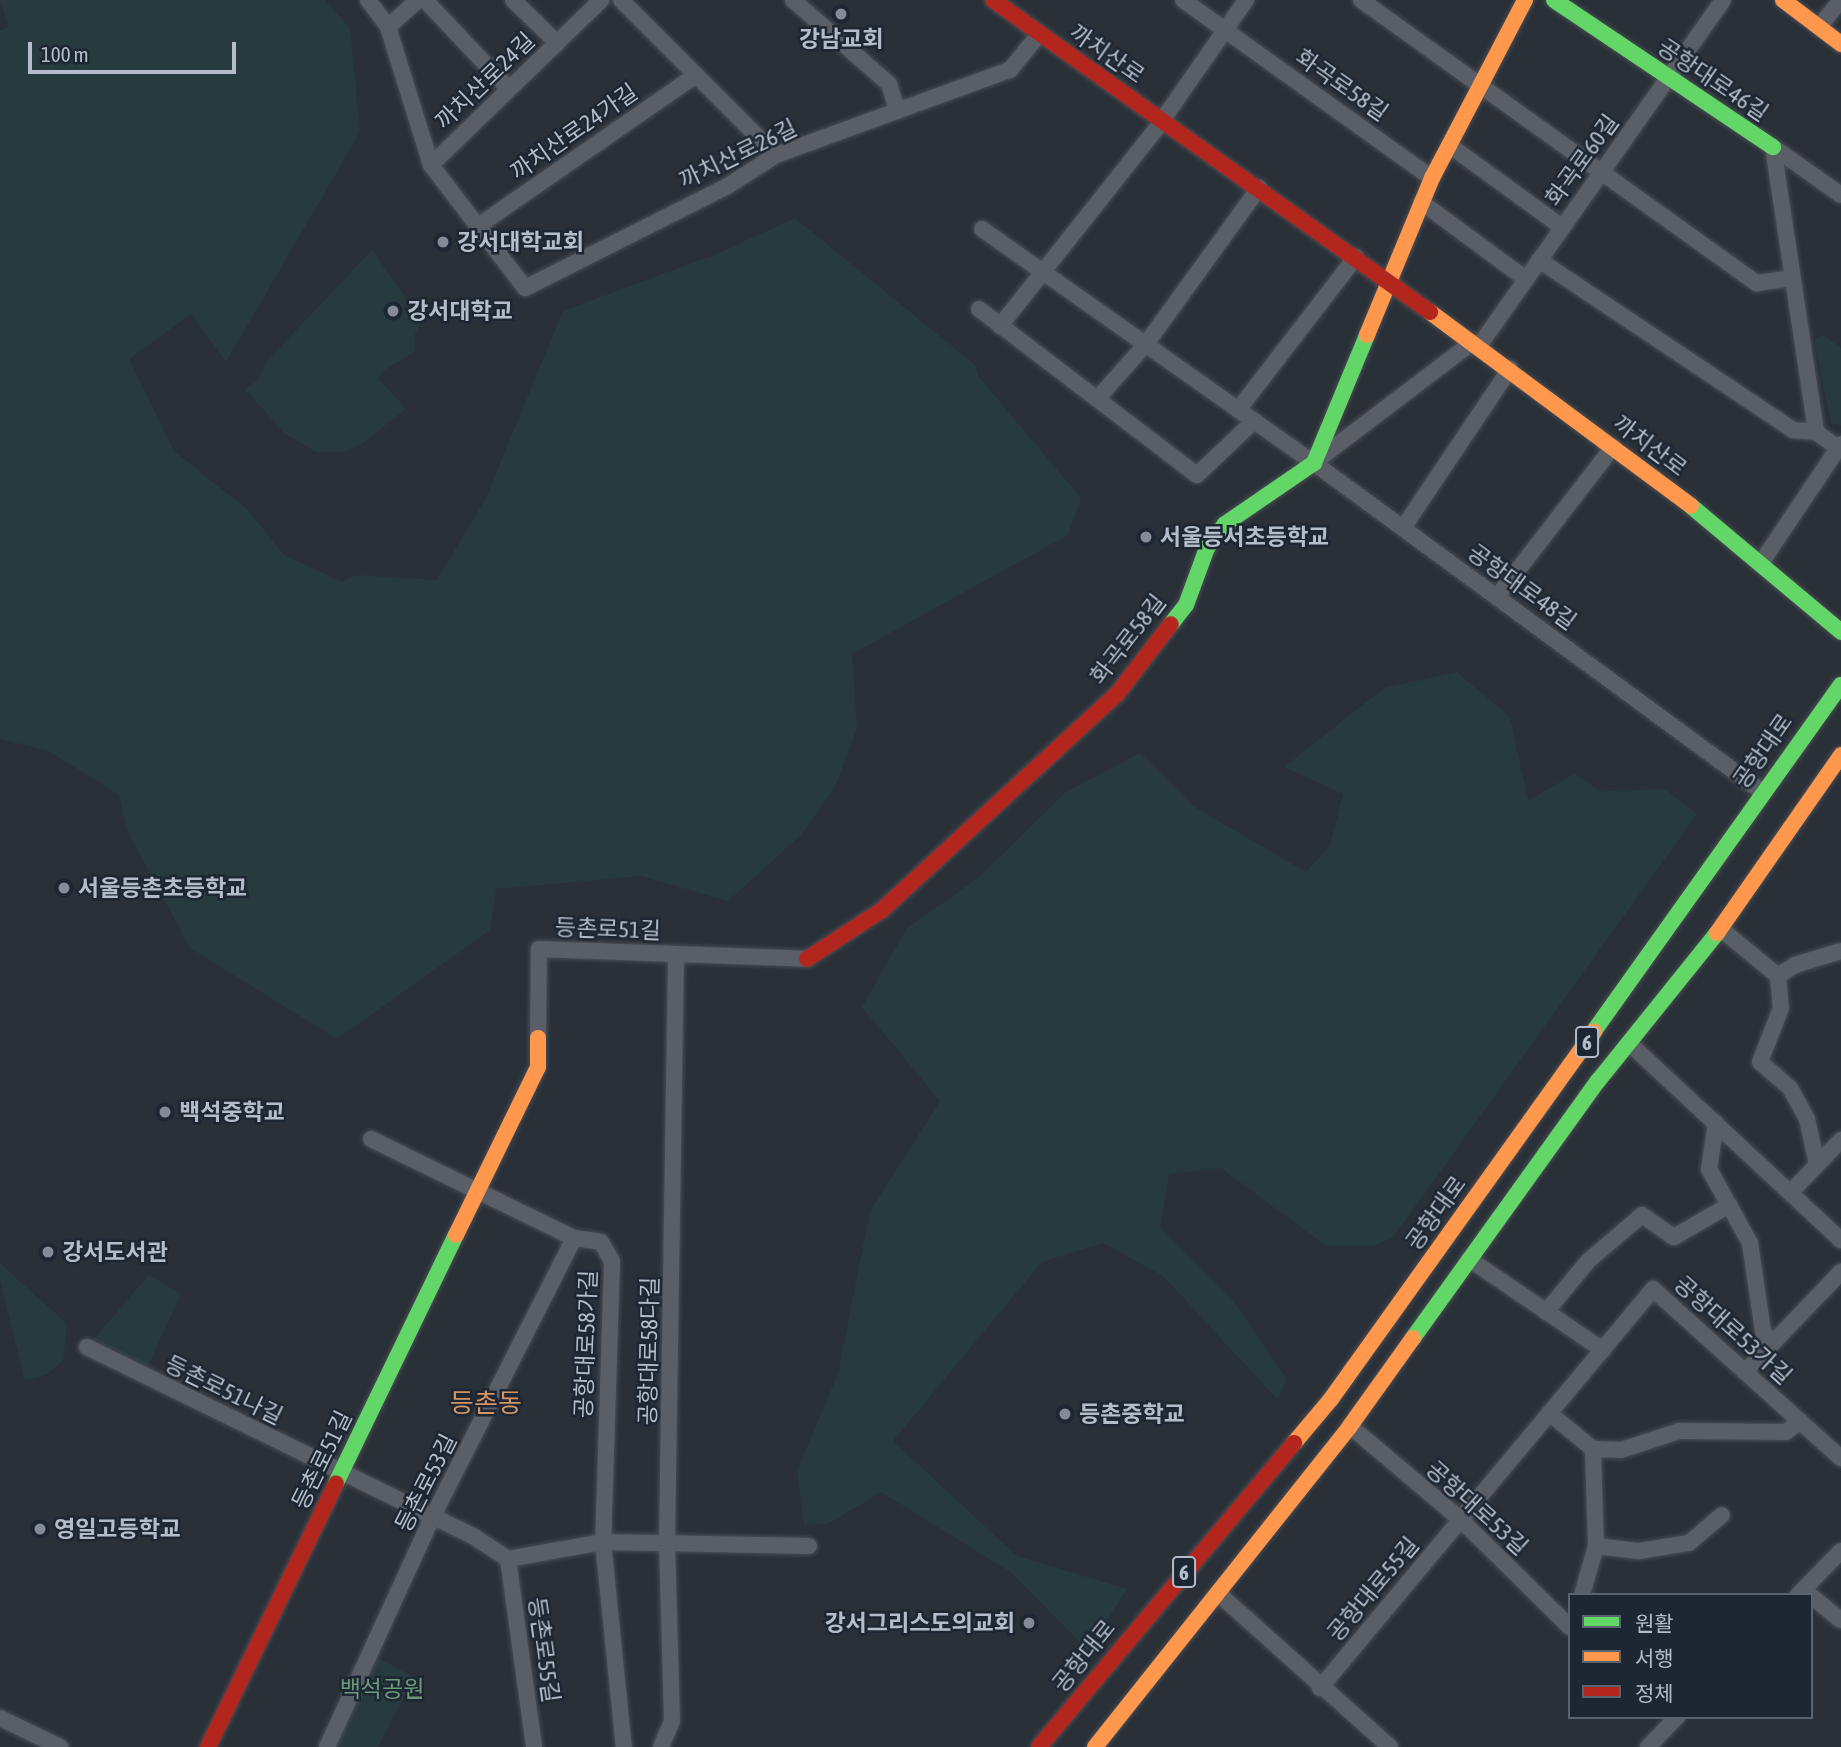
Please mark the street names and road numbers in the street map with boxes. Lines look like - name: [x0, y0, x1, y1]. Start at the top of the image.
- street label: 까치산로: [1064, 18, 1150, 90]
- street label: 까치산로24길: [430, 27, 540, 135]
- street label: 공항대로46길: [1652, 33, 1774, 127]
- street label: 화곡로58길: [1291, 43, 1393, 127]
- street label: 까치산로24가길: [505, 78, 643, 186]
- street label: 화곡로60길: [1540, 109, 1624, 211]
- street label: 까치산로26길: [675, 114, 801, 194]
- street label: 까치산로: [1608, 410, 1692, 482]
- street label: 공항대로48길: [1462, 538, 1582, 636]
- street label: 화곡로58길: [1084, 589, 1172, 689]
- street label: 공항대로: [1727, 708, 1799, 794]
- street label: 등촌로51길: [554, 913, 662, 945]
- road number: 6: [1575, 1024, 1599, 1060]
- street label: 공항대로: [1400, 1171, 1472, 1255]
- street label: 공항대로58가길: [570, 1269, 602, 1419]
- street label: 공항대로53가길: [1669, 1270, 1797, 1390]
- street label: 공항대로58다길: [634, 1276, 664, 1426]
- street label: 등촌로51나길: [161, 1350, 287, 1430]
- street label: 등촌로51길: [286, 1406, 358, 1514]
- street label: 등촌로53길: [390, 1429, 462, 1537]
- street label: 공항대로53길: [1420, 1455, 1534, 1561]
- street label: 공항대로55길: [1321, 1531, 1425, 1647]
- road number: 6: [1172, 1554, 1196, 1590]
- street label: 등촌로55길: [523, 1595, 565, 1705]
- street label: 공항대로: [1047, 1614, 1121, 1698]

